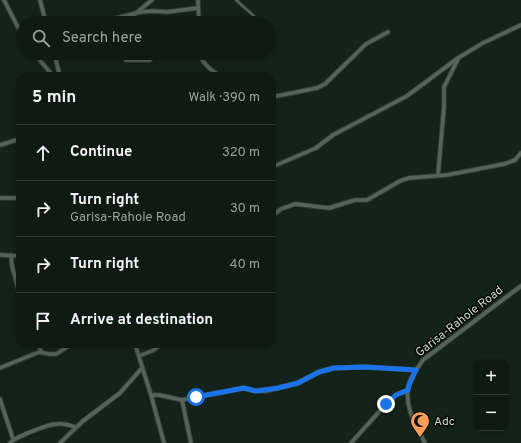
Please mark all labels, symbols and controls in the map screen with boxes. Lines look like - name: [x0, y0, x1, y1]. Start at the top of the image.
- search box: [16, 16, 276, 60]
- icon: search: [30, 27, 52, 49]
- text: Search here: [62, 29, 142, 48]
- text: 5 min: [32, 87, 76, 109]
- text: Walk · 390 m: [189, 90, 260, 106]
- icon: ahead: [32, 142, 54, 164]
- text: Continue: [70, 143, 132, 162]
- text: 320 m: [222, 145, 260, 161]
- text: Turn right: [70, 191, 139, 210]
- icon: right: [32, 198, 54, 220]
- text: 30 m: [230, 201, 260, 217]
- text: Garisa-Rahole Road: [70, 210, 186, 226]
- icon: right: [32, 254, 54, 276]
- text: Turn right: [70, 255, 139, 274]
- text: 40 m: [230, 257, 260, 273]
- street label: Garisa-Rahole Road: [413, 283, 507, 361]
- icon: arrive: [32, 310, 54, 332]
- text: Arrive at destination: [70, 311, 213, 330]
- map controls: [473, 359, 509, 431]
- button: +: [473, 359, 509, 395]
- route start: [187, 388, 205, 406]
- route end: [377, 395, 395, 413]
- button: −: [473, 395, 509, 431]
- mosque icon: Adc: [409, 410, 431, 438]
- place label: Adc: [434, 414, 455, 430]

